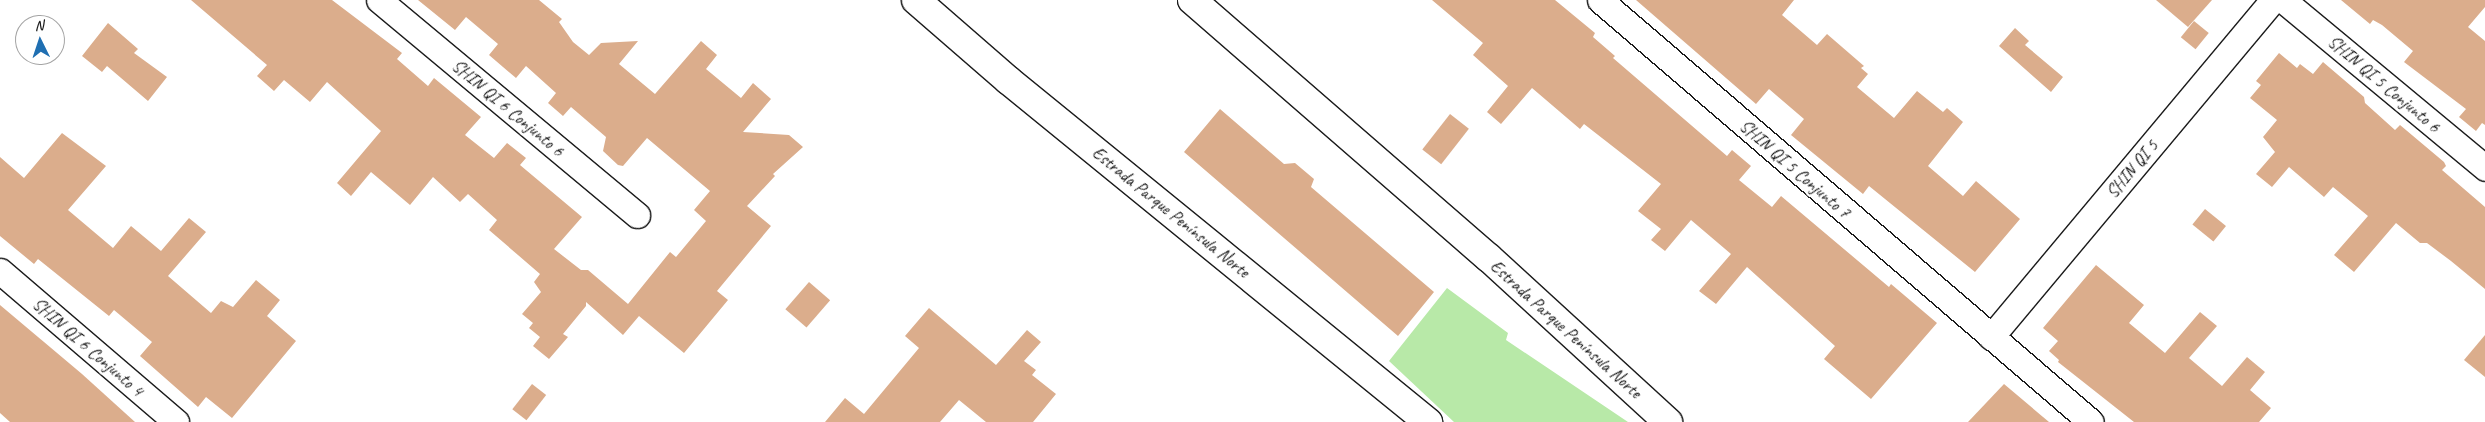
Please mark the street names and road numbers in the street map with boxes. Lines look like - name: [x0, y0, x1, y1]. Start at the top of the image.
- street label: SHIN QI 5 Conjunto 6: [2323, 31, 2445, 137]
- street label: SHIN QI 6 Conjunto 6: [447, 55, 569, 161]
- street label: SHIN QI 5 Conjunto 7: [1735, 115, 1855, 223]
- street label: SHIN QI 5: [2101, 136, 2163, 202]
- street label: Estrada Parque Península Norte: [1088, 142, 1254, 282]
- street label: Estrada Parque Península Norte: [1486, 255, 1646, 403]
- street label: SHIN QI 6 Conjunto 4: [28, 293, 148, 401]

